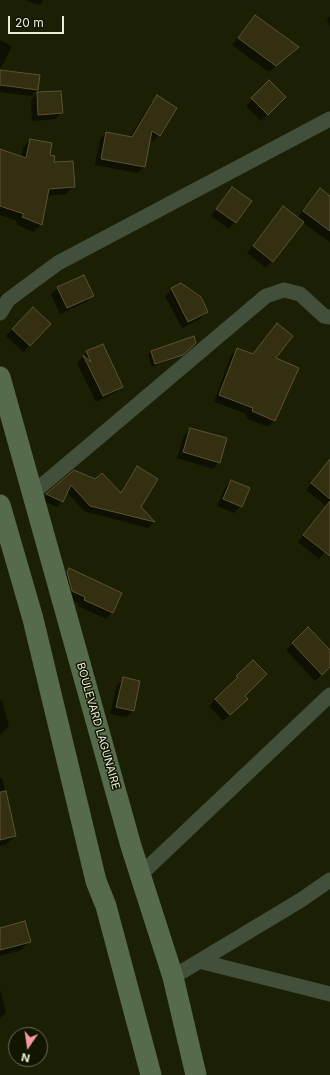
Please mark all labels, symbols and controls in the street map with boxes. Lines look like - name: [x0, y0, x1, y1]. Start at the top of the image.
- scale bar: [10, 8, 66, 34]
- text: 20 m: [15, 15, 44, 30]
- street label: BOULEVARD LAGUNAIRE: [74, 661, 122, 791]
- north arrow: [8, 1027, 48, 1067]
- text: N: [20, 1050, 31, 1065]

